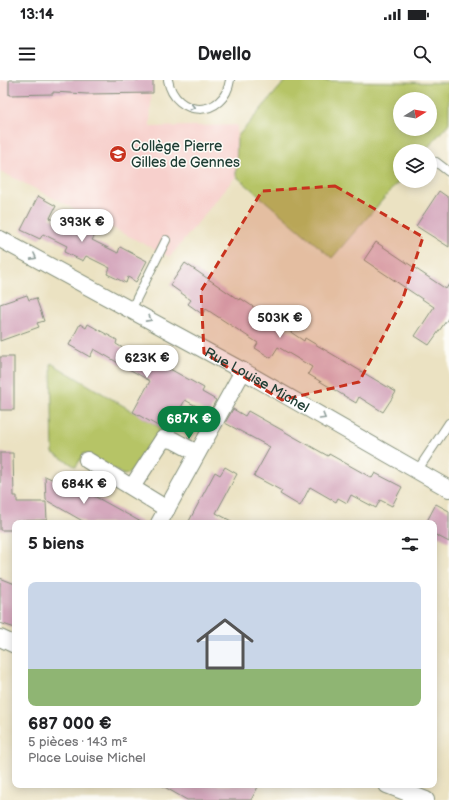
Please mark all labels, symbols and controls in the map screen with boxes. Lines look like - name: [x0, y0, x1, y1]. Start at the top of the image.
- text: 13:14: [20, 5, 54, 24]
- icon: menu: [16, 43, 38, 65]
- icon: search: [411, 43, 433, 65]
- text: Dwello: [198, 44, 251, 65]
- north arrow: [393, 92, 437, 136]
- map controls: [393, 92, 437, 188]
- one-way arrow: [188, 102, 195, 111]
- place label: Collège Pierre Gilles de Gennes: [131, 138, 240, 171]
- school or university icon: Collège Pierre Gilles de Gennes: [108, 144, 128, 164]
- button: layers: [393, 144, 437, 188]
- pin: 393K €: [49, 209, 115, 243]
- text: 393K €: [60, 214, 104, 230]
- one-way arrow: [30, 252, 37, 260]
- pin: 503K €: [247, 305, 313, 339]
- text: 503K €: [257, 310, 303, 326]
- one-way arrow: [144, 315, 152, 322]
- street label: Rue Louise Michel: [202, 344, 312, 416]
- pin: 623K €: [114, 345, 180, 379]
- text: 623K €: [124, 350, 170, 366]
- pin: 687K €: [156, 406, 222, 440]
- text: 687K €: [166, 411, 212, 427]
- one-way arrow: [319, 412, 326, 419]
- pin: 684K €: [51, 471, 117, 505]
- text: 684K €: [61, 476, 107, 492]
- icon: filters: [399, 533, 421, 555]
- text: 5 biens: [28, 534, 84, 554]
- icon: home: [189, 608, 261, 680]
- text: 687 000 €: [28, 714, 112, 734]
- text: 5 pièces · 143 m²: [28, 734, 128, 750]
- text: Place Louise Michel: [28, 750, 146, 766]

